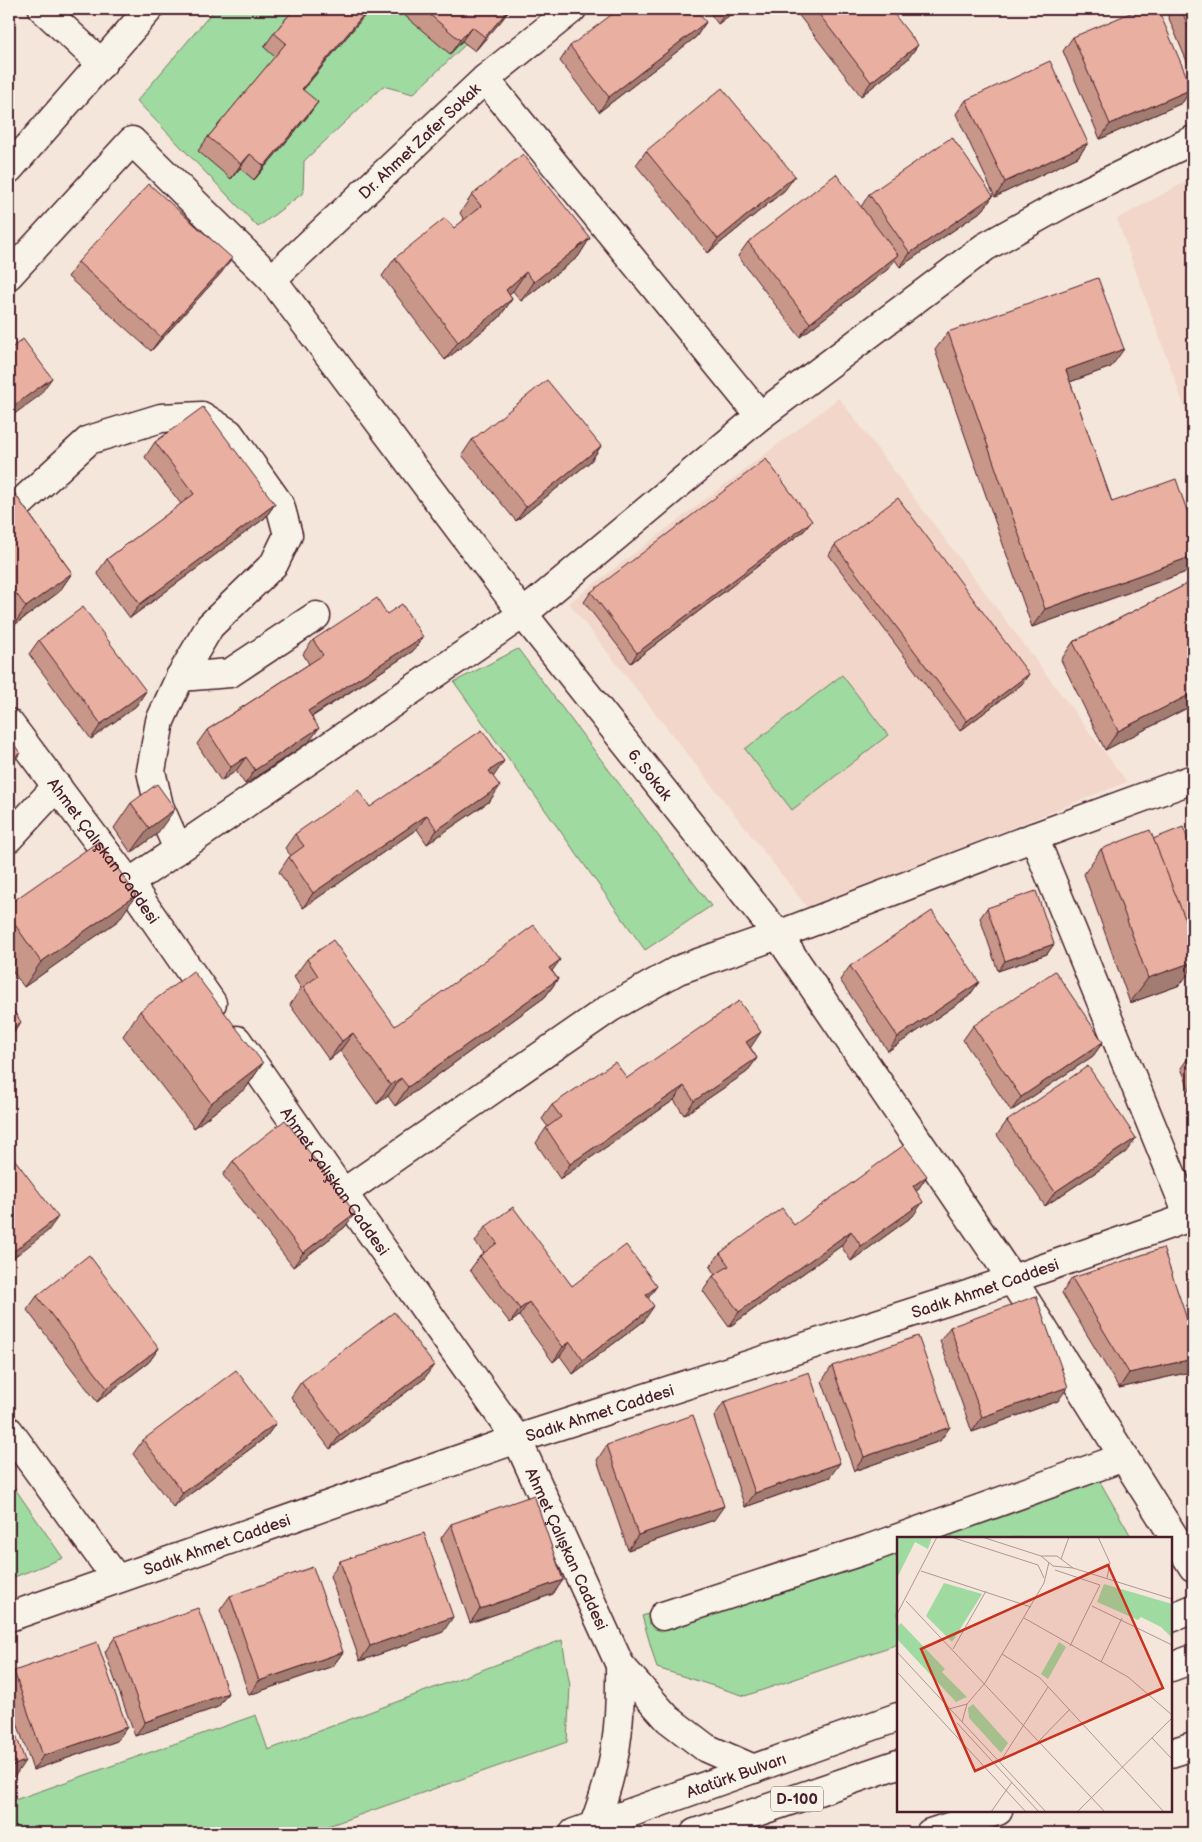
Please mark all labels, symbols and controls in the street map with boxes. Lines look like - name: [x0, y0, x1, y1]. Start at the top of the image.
- street label: Dr. Ahmet Zafer Sokak: [355, 80, 485, 204]
- street label: 6. Sokak: [623, 746, 676, 805]
- street label: Ahmet Çalışkan Caddesi: [43, 775, 162, 928]
- street label: Ahmet Çalışkan Caddesi: [276, 1104, 392, 1260]
- street label: Sadık Ahmet Caddesi: [909, 1256, 1062, 1323]
- street label: Sadık Ahmet Caddesi: [524, 1381, 677, 1447]
- street label: Ahmet Çalışkan Caddesi: [520, 1465, 611, 1633]
- street label: Sadık Ahmet Caddesi: [141, 1511, 293, 1580]
- inset map: [897, 1537, 1172, 1812]
- street label: Atatürk Bulvarı: [684, 1750, 789, 1803]
- road number: D-100: [771, 1786, 823, 1812]

